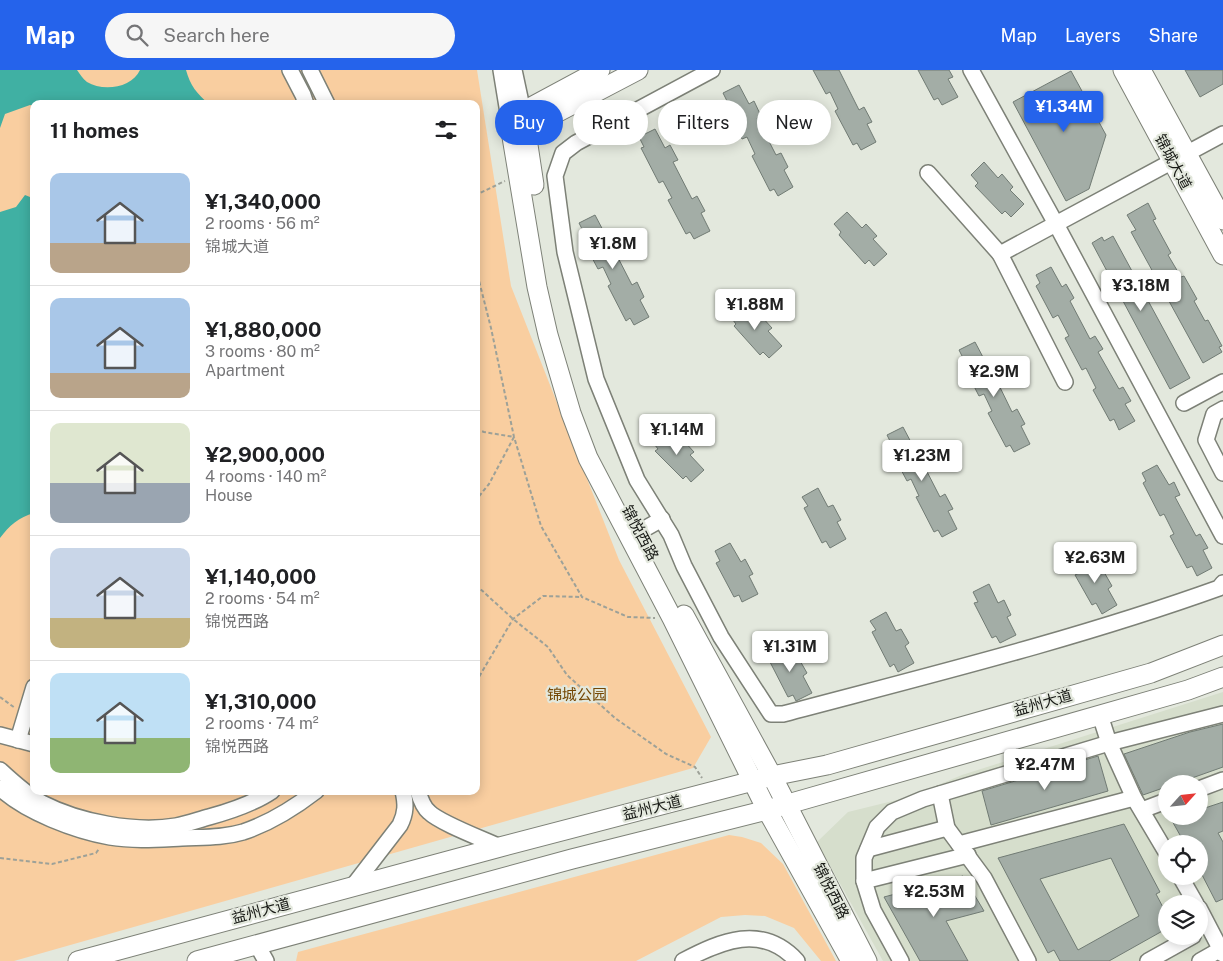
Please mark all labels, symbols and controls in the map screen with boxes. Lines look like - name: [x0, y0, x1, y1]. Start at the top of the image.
- search box: [105, 13, 455, 58]
- text: Map: [25, 21, 75, 49]
- icon: search: [123, 21, 151, 49]
- text: Search here: [163, 24, 270, 46]
- text: Map: [1001, 25, 1037, 46]
- text: Layers: [1065, 25, 1121, 46]
- text: Share: [1149, 25, 1198, 46]
- pin: ¥1.34M: [1023, 90, 1105, 133]
- text: ¥1.34M: [1035, 97, 1093, 116]
- chip: Buy: [495, 100, 563, 145]
- chip: Rent: [573, 100, 648, 145]
- chip: Filters: [658, 100, 747, 145]
- chip: New: [757, 100, 831, 145]
- icon: filters: [432, 116, 460, 144]
- text: 11 homes: [50, 118, 139, 143]
- street label: 锦城大道: [1152, 131, 1195, 192]
- text: ¥1,340,000: [205, 189, 321, 214]
- icon: home: [90, 193, 150, 253]
- text: 2 rooms · 56 m²: [205, 214, 320, 233]
- pin: ¥1.8M: [578, 228, 648, 270]
- text: ¥1.8M: [589, 234, 637, 253]
- text: 锦城大道: [205, 237, 269, 256]
- pin: ¥3.18M: [1100, 270, 1182, 312]
- text: ¥3.18M: [1112, 276, 1170, 295]
- pin: ¥1.88M: [714, 288, 796, 331]
- text: ¥1.88M: [726, 295, 784, 314]
- text: ¥1,880,000: [205, 317, 322, 342]
- icon: home: [90, 318, 150, 378]
- text: 3 rooms · 80 m²: [205, 342, 320, 361]
- pin: ¥2.9M: [959, 356, 1029, 398]
- text: Apartment: [205, 361, 285, 380]
- text: ¥2.9M: [969, 362, 1019, 381]
- pin: ¥1.14M: [636, 414, 718, 456]
- text: ¥1.14M: [650, 420, 704, 439]
- pin: ¥1.23M: [881, 440, 963, 482]
- text: ¥2,900,000: [205, 442, 325, 467]
- icon: home: [90, 443, 150, 503]
- text: ¥1.23M: [893, 446, 951, 465]
- text: 4 rooms · 140 m²: [205, 467, 326, 486]
- text: House: [205, 486, 253, 505]
- street label: 锦悦西路: [619, 502, 662, 563]
- pin: ¥2.63M: [1054, 542, 1136, 584]
- text: ¥2.63M: [1065, 548, 1125, 567]
- text: ¥1,140,000: [205, 564, 316, 589]
- icon: home: [90, 568, 150, 628]
- text: 2 rooms · 54 m²: [205, 589, 320, 608]
- text: 锦悦西路: [205, 612, 269, 631]
- pin: ¥1.31M: [749, 630, 831, 673]
- text: ¥1.31M: [763, 637, 817, 656]
- park label: 锦城公园: [547, 686, 607, 703]
- street label: 益州大道: [1012, 686, 1074, 719]
- text: ¥1,310,000: [205, 689, 316, 714]
- icon: home: [90, 693, 150, 753]
- text: 2 rooms · 74 m²: [205, 714, 319, 733]
- text: 锦悦西路: [205, 737, 269, 756]
- pin: ¥2.47M: [1004, 748, 1086, 791]
- text: ¥2.47M: [1015, 755, 1075, 774]
- north arrow: [1158, 775, 1208, 825]
- map controls: [1158, 775, 1208, 945]
- street label: 益州大道: [621, 792, 683, 823]
- button: locate: [1158, 835, 1208, 885]
- street label: 锦悦西路: [810, 860, 853, 921]
- pin: ¥2.53M: [893, 876, 975, 918]
- text: ¥2.53M: [903, 882, 965, 901]
- street label: 益州大道: [230, 895, 292, 926]
- button: layers: [1158, 895, 1208, 945]

